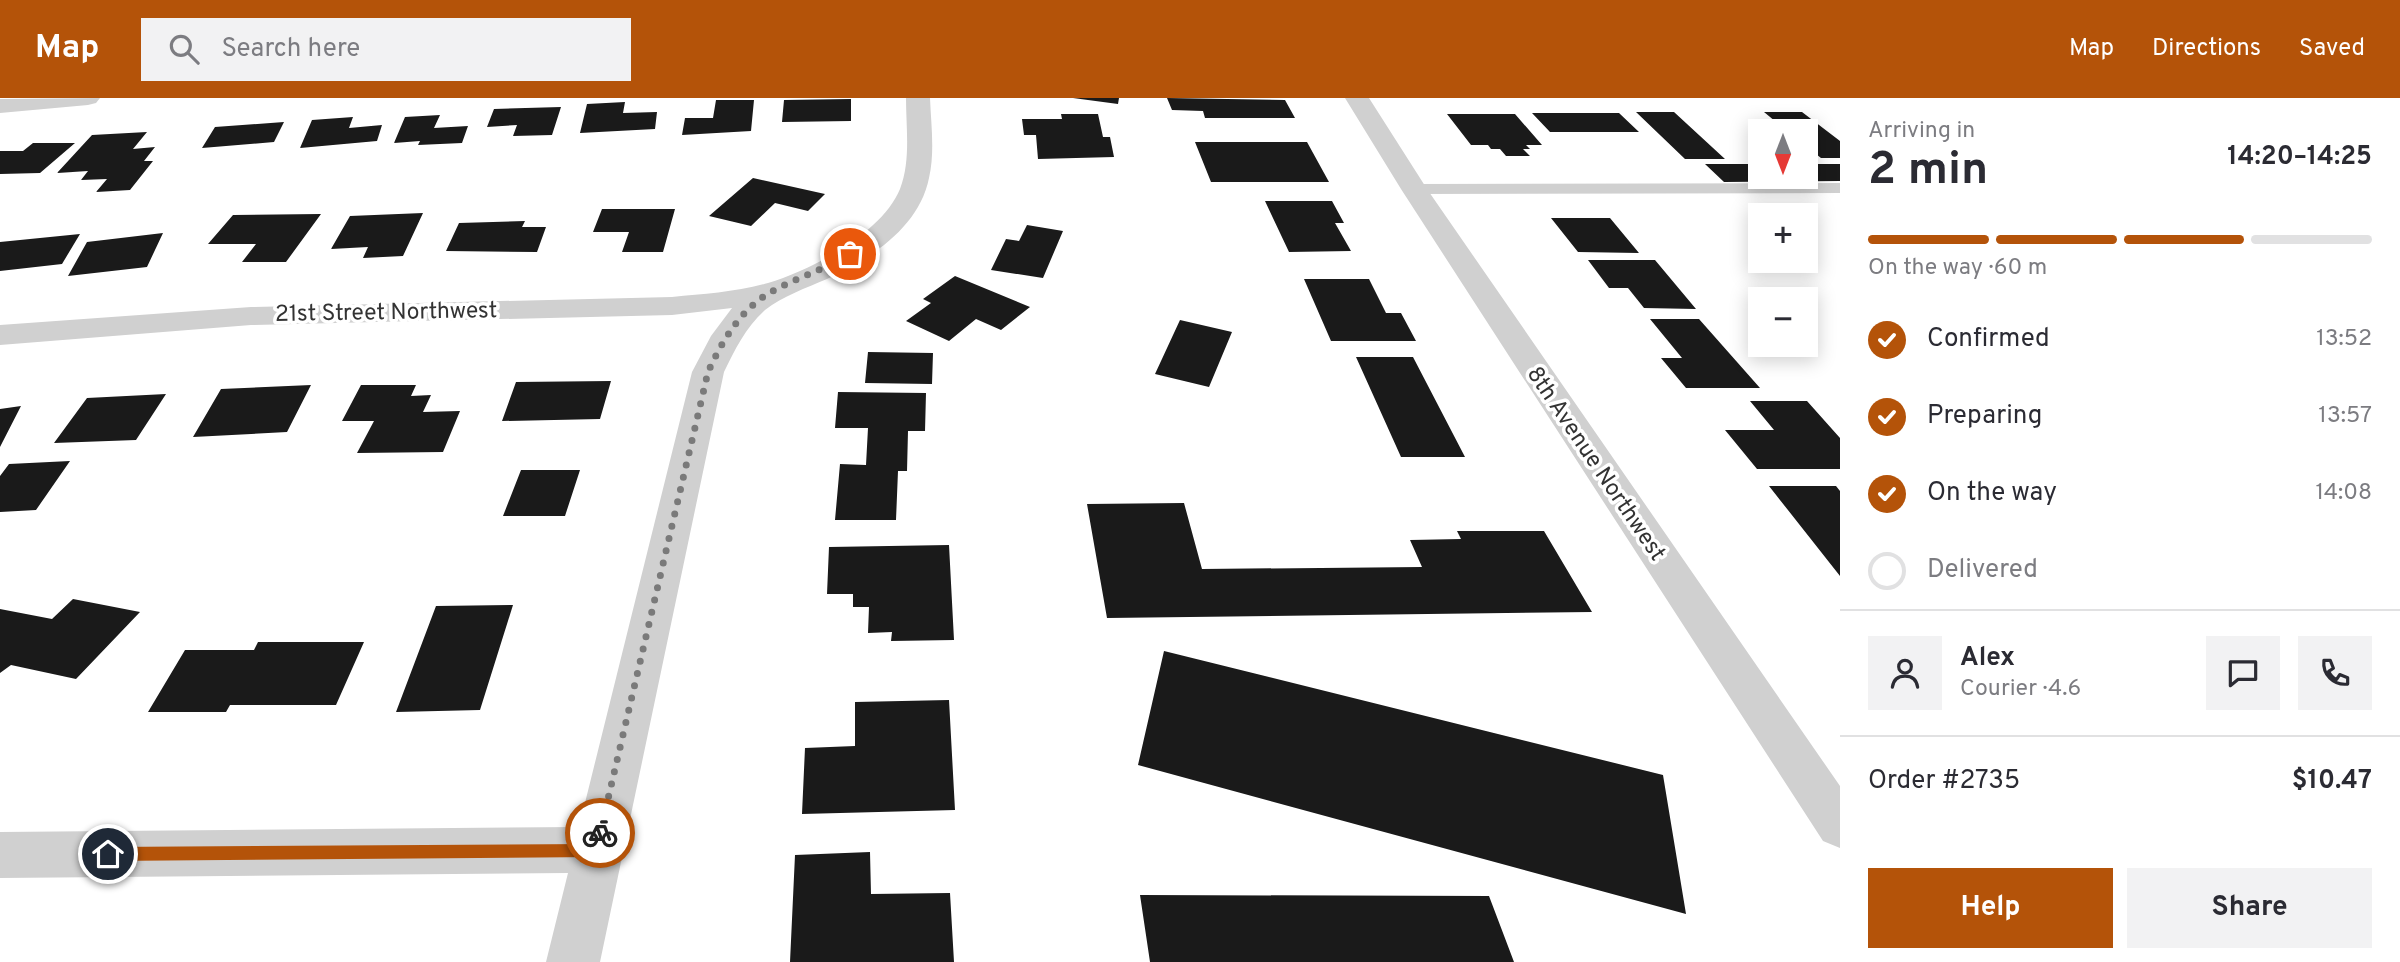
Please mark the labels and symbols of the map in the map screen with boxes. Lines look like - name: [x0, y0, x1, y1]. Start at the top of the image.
- north arrow: [1748, 119, 1818, 189]
- pin: [820, 224, 880, 284]
- street label: 21st Street Northwest: [275, 297, 498, 330]
- street label: 8th Avenue Northwest: [1519, 362, 1671, 567]
- courier: [565, 798, 635, 868]
- pin: [78, 824, 138, 884]

